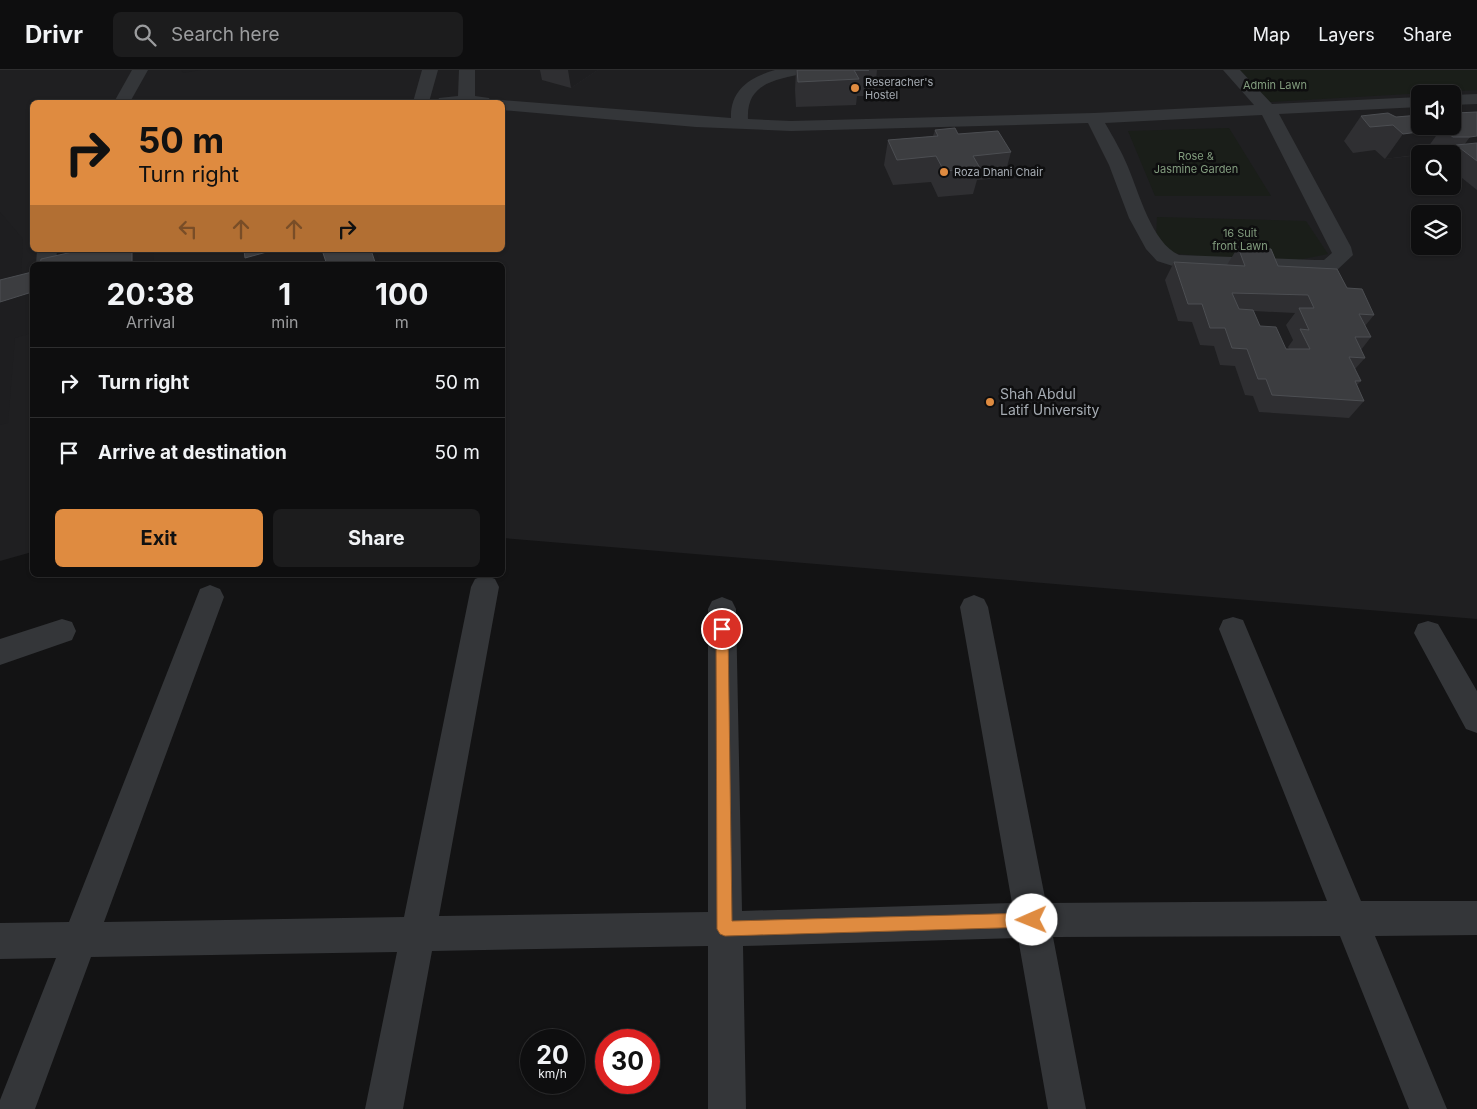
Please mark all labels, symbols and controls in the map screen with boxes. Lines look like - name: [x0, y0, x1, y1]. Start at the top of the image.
- search box: [113, 12, 463, 57]
- text: Drivr: [25, 20, 83, 49]
- icon: search: [131, 21, 159, 49]
- text: Search here: [171, 23, 280, 46]
- text: Map: [1253, 24, 1290, 45]
- text: Layers: [1318, 24, 1375, 45]
- text: Share: [1403, 24, 1452, 45]
- place label: Reseracher's Hostel: [865, 75, 934, 102]
- park label: Admin Lawn: [1243, 78, 1307, 92]
- marker: Reseracher's Hostel: [849, 82, 861, 94]
- map controls: [1411, 85, 1461, 255]
- button: sound: [1411, 85, 1461, 135]
- text: 50 m: [138, 119, 224, 161]
- icon: right: [55, 120, 120, 185]
- button: search: [1411, 145, 1461, 195]
- park label: Rose & Jasmine Garden: [1154, 149, 1238, 176]
- text: Turn right: [138, 161, 239, 187]
- place label: Roza Dhani Chair: [954, 165, 1043, 179]
- marker: Roza Dhani Chair: [938, 166, 950, 178]
- button: layers: [1411, 205, 1461, 255]
- icon: left: [174, 215, 202, 243]
- icon: ahead: [227, 215, 255, 243]
- icon: ahead: [280, 215, 308, 243]
- icon: right: [333, 215, 361, 243]
- park label: 16 Suit front Lawn: [1212, 226, 1268, 253]
- text: 20:38: [107, 276, 195, 312]
- text: 1: [278, 276, 291, 312]
- text: 100: [375, 276, 428, 312]
- text: Arrival: [126, 312, 175, 332]
- text: min: [271, 312, 298, 332]
- text: m: [395, 312, 409, 332]
- icon: right: [55, 369, 83, 397]
- text: Turn right: [98, 371, 189, 394]
- text: 50 m: [434, 371, 480, 394]
- place label: Shah Abdul Latif University: [1000, 385, 1100, 418]
- marker: Shah Abdul Latif University: [984, 396, 996, 408]
- icon: arrive: [55, 439, 83, 467]
- text: Arrive at destination: [98, 441, 287, 464]
- text: 50 m: [434, 441, 480, 464]
- button: Exit: [55, 509, 263, 567]
- button: Share: [273, 509, 480, 567]
- pin: [701, 608, 743, 650]
- icon: arrive: [708, 615, 736, 643]
- position arrow: [1005, 893, 1057, 945]
- speed limit sign: 30: [595, 1029, 660, 1094]
- text: 20: [536, 1040, 569, 1070]
- text: km/h: [538, 1066, 567, 1081]

